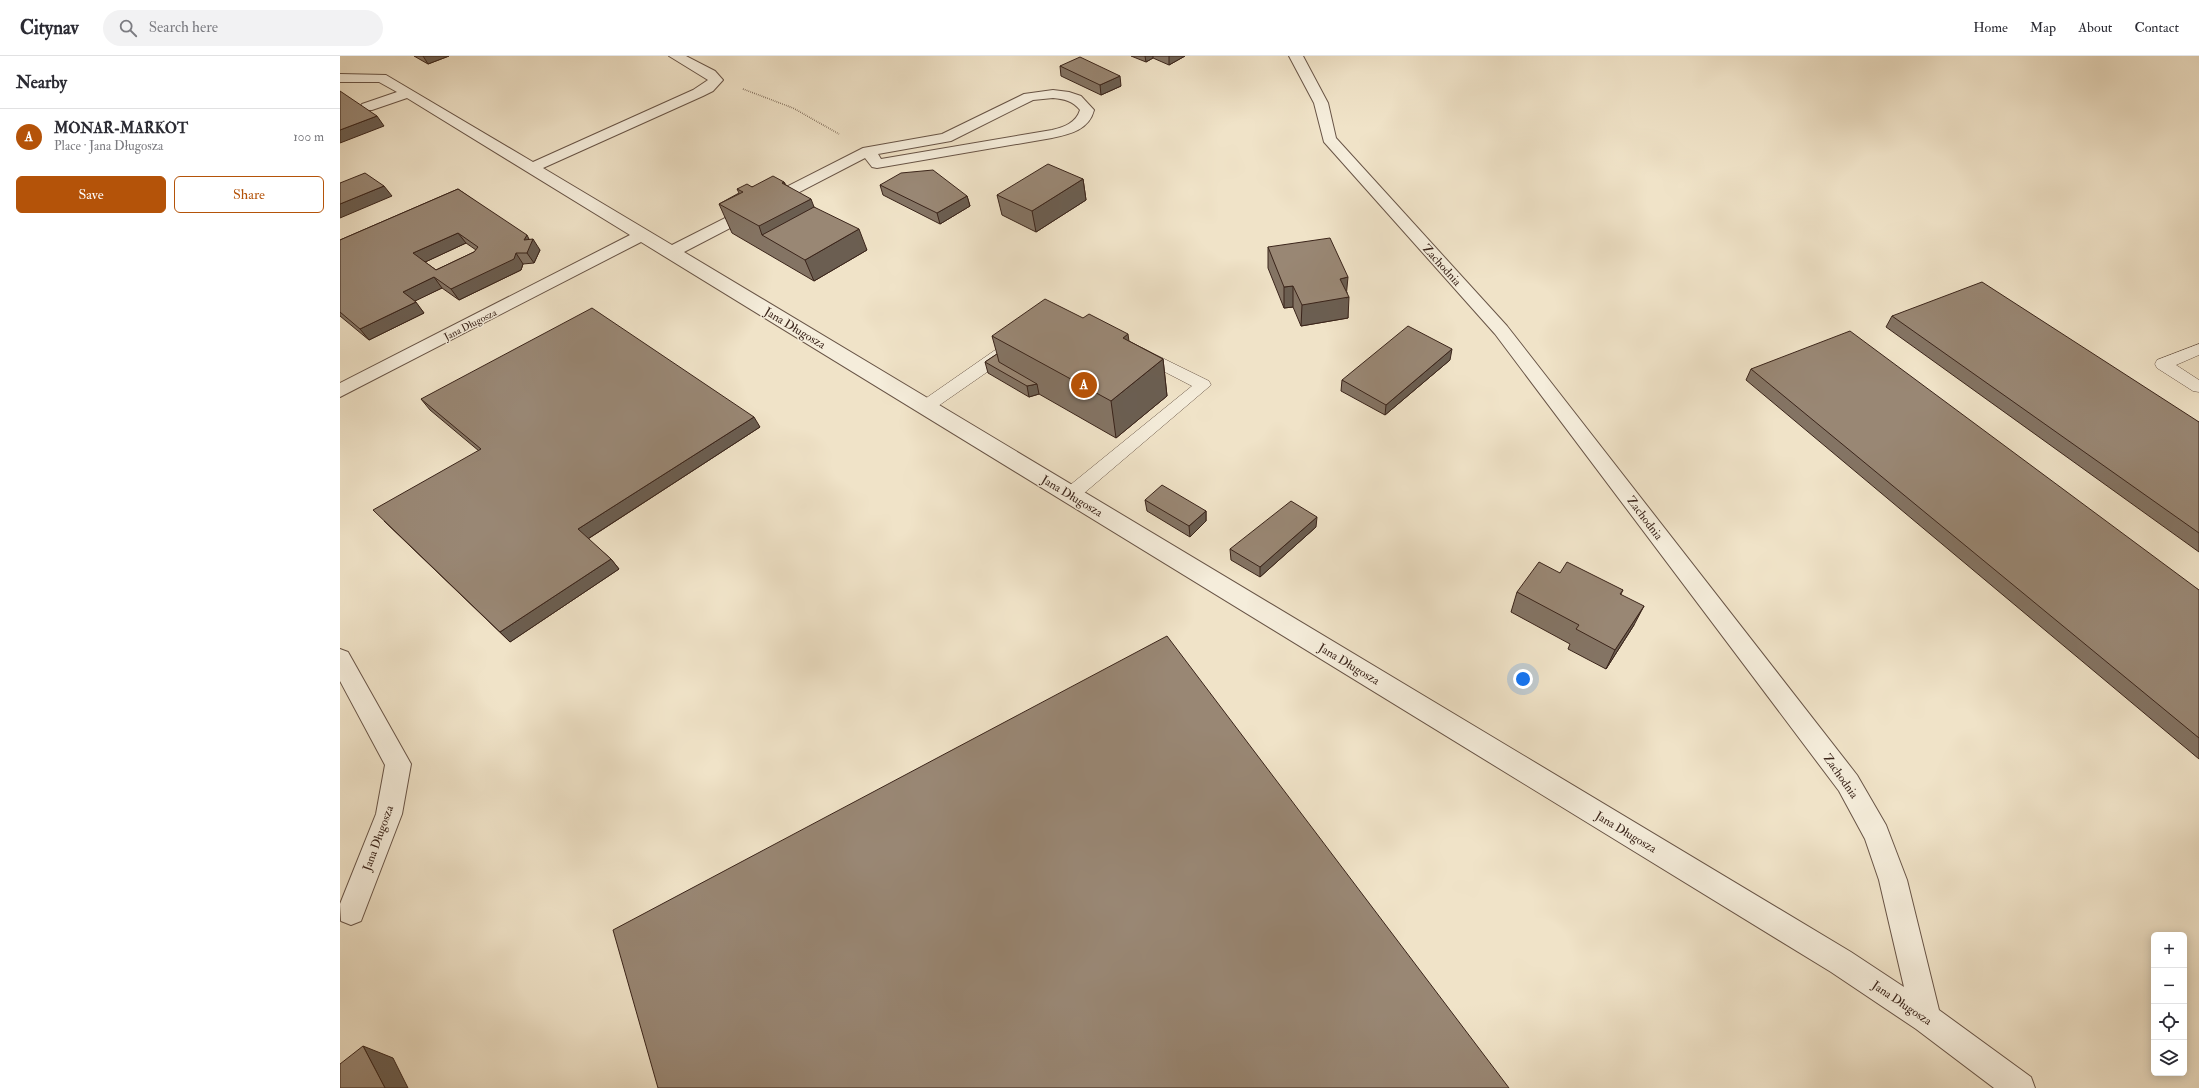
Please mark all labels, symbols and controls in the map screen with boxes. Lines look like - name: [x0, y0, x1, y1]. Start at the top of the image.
- search box: [103, 10, 383, 46]
- text: Citynav: [20, 16, 79, 40]
- icon: search: [117, 17, 139, 39]
- text: Search here: [149, 18, 218, 37]
- text: Home: [1973, 19, 2008, 36]
- text: Map: [2030, 19, 2056, 36]
- text: About: [2078, 19, 2112, 36]
- text: Contact: [2134, 19, 2179, 36]
- text: Nearby: [16, 72, 67, 93]
- text: MONAR-MARKOT: [54, 119, 188, 138]
- text: A: [25, 129, 33, 145]
- text: 100 m: [293, 129, 324, 145]
- text: Place · Jana Długosza: [54, 138, 163, 154]
- button: Save: [16, 176, 166, 213]
- button: Share: [174, 176, 324, 213]
- street label: Zachodnia: [1419, 241, 1465, 290]
- street label: Jana Długosza: [761, 304, 829, 353]
- street label: Jana Długosza: [441, 306, 500, 345]
- pin: A: [1071, 370, 1097, 400]
- street label: Jana Długosza: [1038, 472, 1106, 521]
- street label: Zachodnia: [1623, 493, 1667, 544]
- street label: Jana Długosza: [1315, 640, 1383, 689]
- your location: [1513, 669, 1533, 689]
- street label: Zachodnia: [1820, 751, 1862, 802]
- street label: Jana Długosza: [359, 802, 398, 874]
- street label: Jana Długosza: [1592, 808, 1660, 857]
- map controls: [2151, 932, 2187, 1076]
- button: +: [2151, 932, 2187, 968]
- button: −: [2151, 968, 2187, 1004]
- street label: Jana Długosza: [1868, 977, 1935, 1029]
- button: locate: [2151, 1004, 2187, 1040]
- button: layers: [2151, 1040, 2187, 1076]

